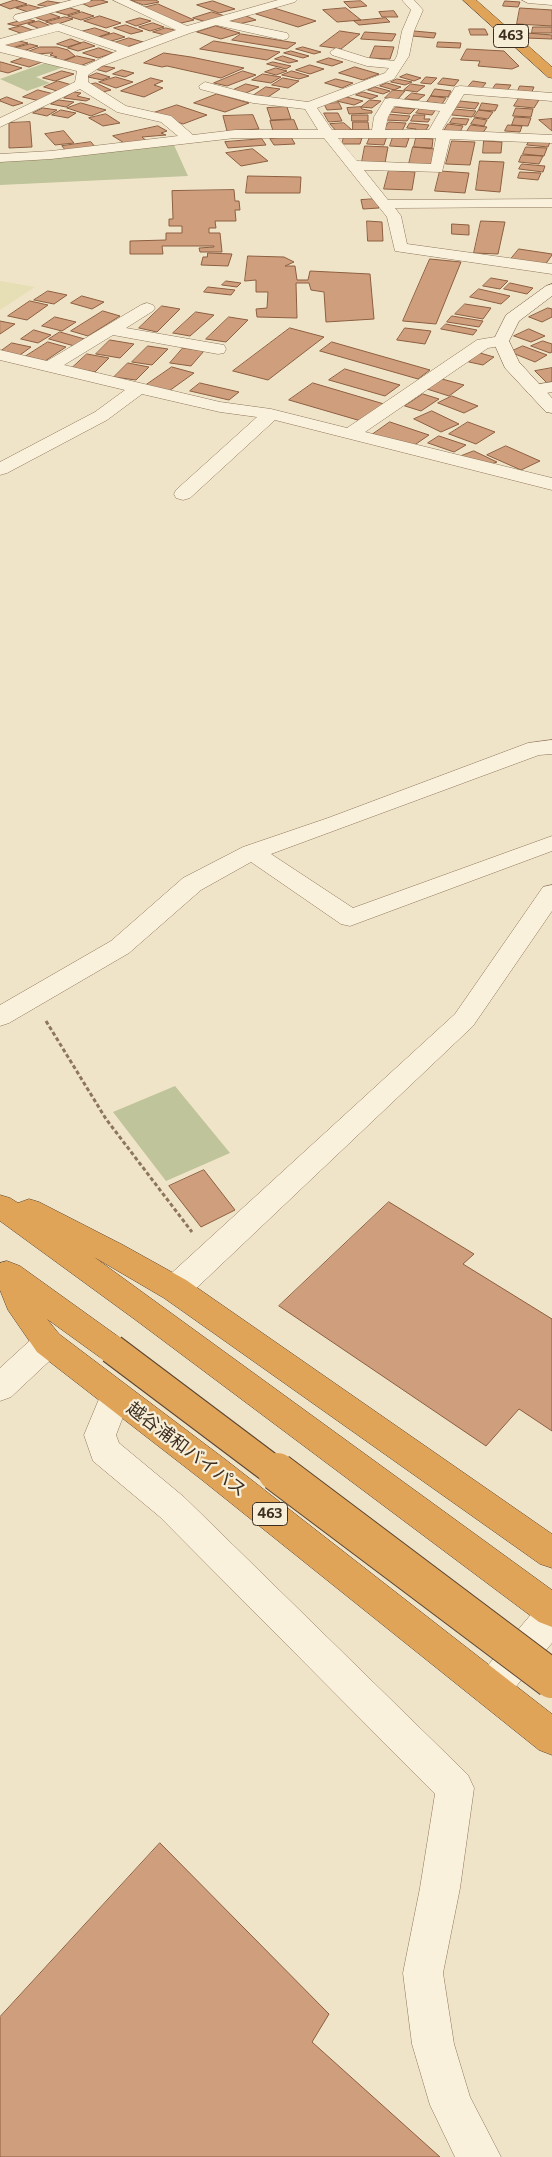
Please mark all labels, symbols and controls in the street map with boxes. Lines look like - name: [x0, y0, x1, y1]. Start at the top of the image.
- road number: 463: [494, 24, 528, 48]
- street label: 越谷浦和バイパス: [122, 1398, 250, 1502]
- road number: 463: [252, 1502, 288, 1526]

